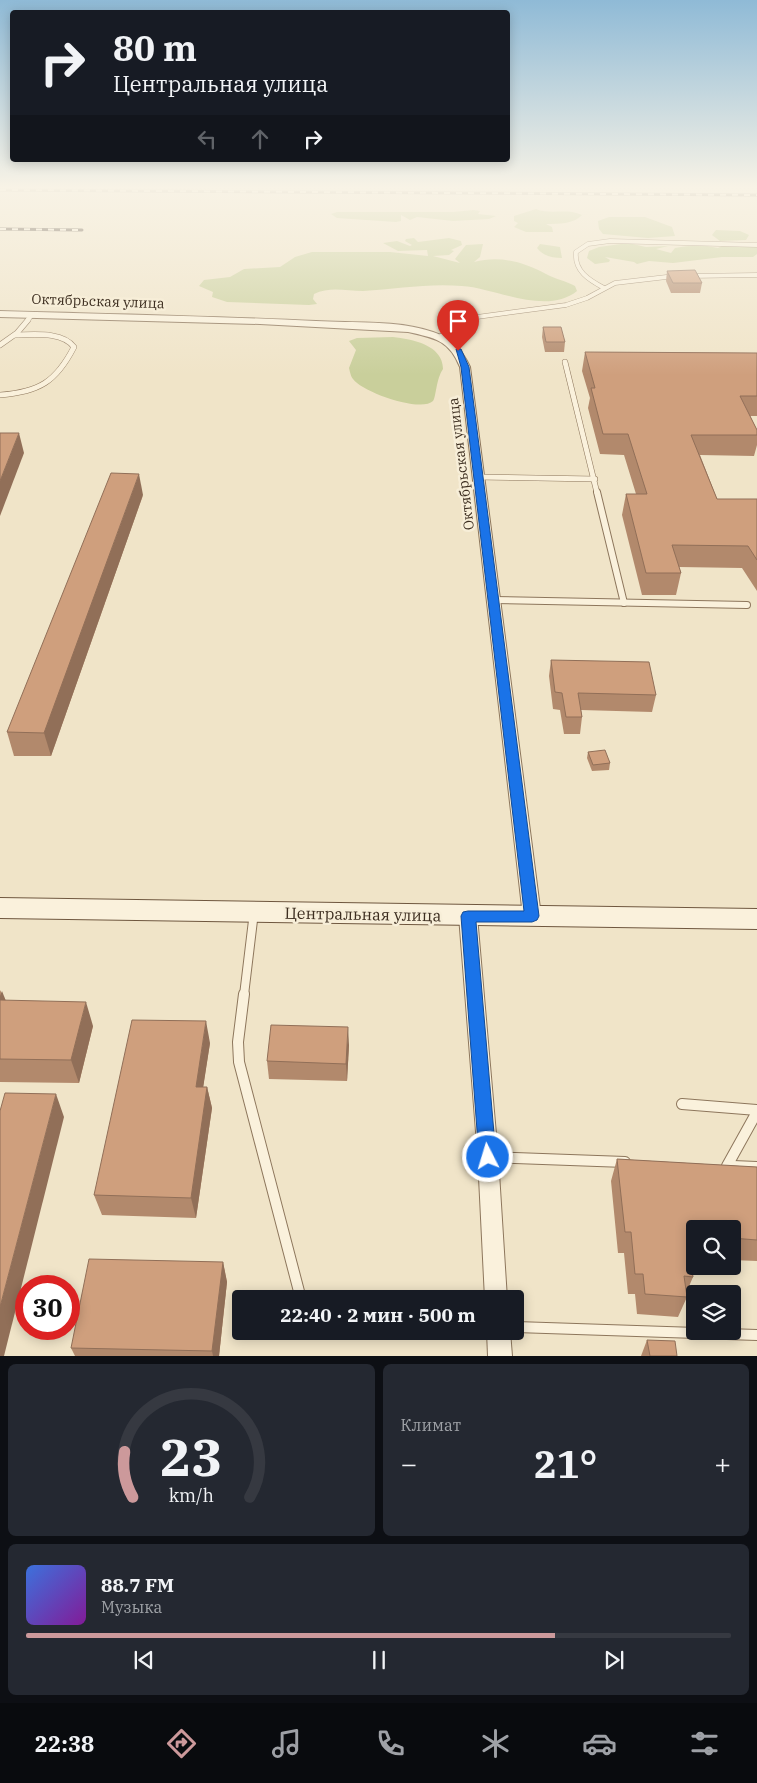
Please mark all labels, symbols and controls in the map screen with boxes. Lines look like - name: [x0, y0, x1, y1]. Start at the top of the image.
- text: 80 m: [113, 25, 197, 71]
- icon: right: [30, 30, 95, 95]
- text: Центральная улица: [113, 69, 328, 98]
- icon: left: [193, 125, 221, 153]
- icon: ahead: [246, 125, 274, 153]
- icon: right: [299, 125, 327, 153]
- street label: Октябрьская улица: [31, 290, 165, 312]
- pin: [437, 300, 479, 351]
- icon: arrive: [444, 307, 472, 335]
- street label: Октябрьская улица: [444, 396, 478, 531]
- street label: Центральная улица: [285, 903, 442, 925]
- position arrow: [461, 1130, 513, 1182]
- map controls: [686, 1220, 741, 1340]
- button: search: [686, 1220, 741, 1275]
- speed limit sign: 30: [15, 1275, 80, 1340]
- button: layers: [686, 1285, 741, 1340]
- text: 22:40 · 2 мин · 500 m: [280, 1303, 476, 1327]
- text: Климат: [401, 1415, 461, 1435]
- text: 23: [160, 1423, 222, 1490]
- text: 21°: [534, 1439, 597, 1488]
- text: −: [401, 1445, 417, 1482]
- text: +: [714, 1445, 731, 1482]
- text: km/h: [169, 1484, 214, 1507]
- text: 88.7 FM: [101, 1573, 174, 1597]
- text: Музыка: [101, 1597, 162, 1617]
- icon: previous: [130, 1646, 158, 1674]
- icon: pause: [365, 1646, 393, 1674]
- icon: next: [600, 1646, 628, 1674]
- icon: directions: [164, 1726, 199, 1761]
- icon: music: [269, 1726, 304, 1761]
- icon: phone: [373, 1726, 408, 1761]
- icon: climate: [478, 1726, 513, 1761]
- icon: car: [582, 1726, 617, 1761]
- icon: filters: [687, 1726, 722, 1761]
- text: 22:38: [35, 1729, 94, 1758]

